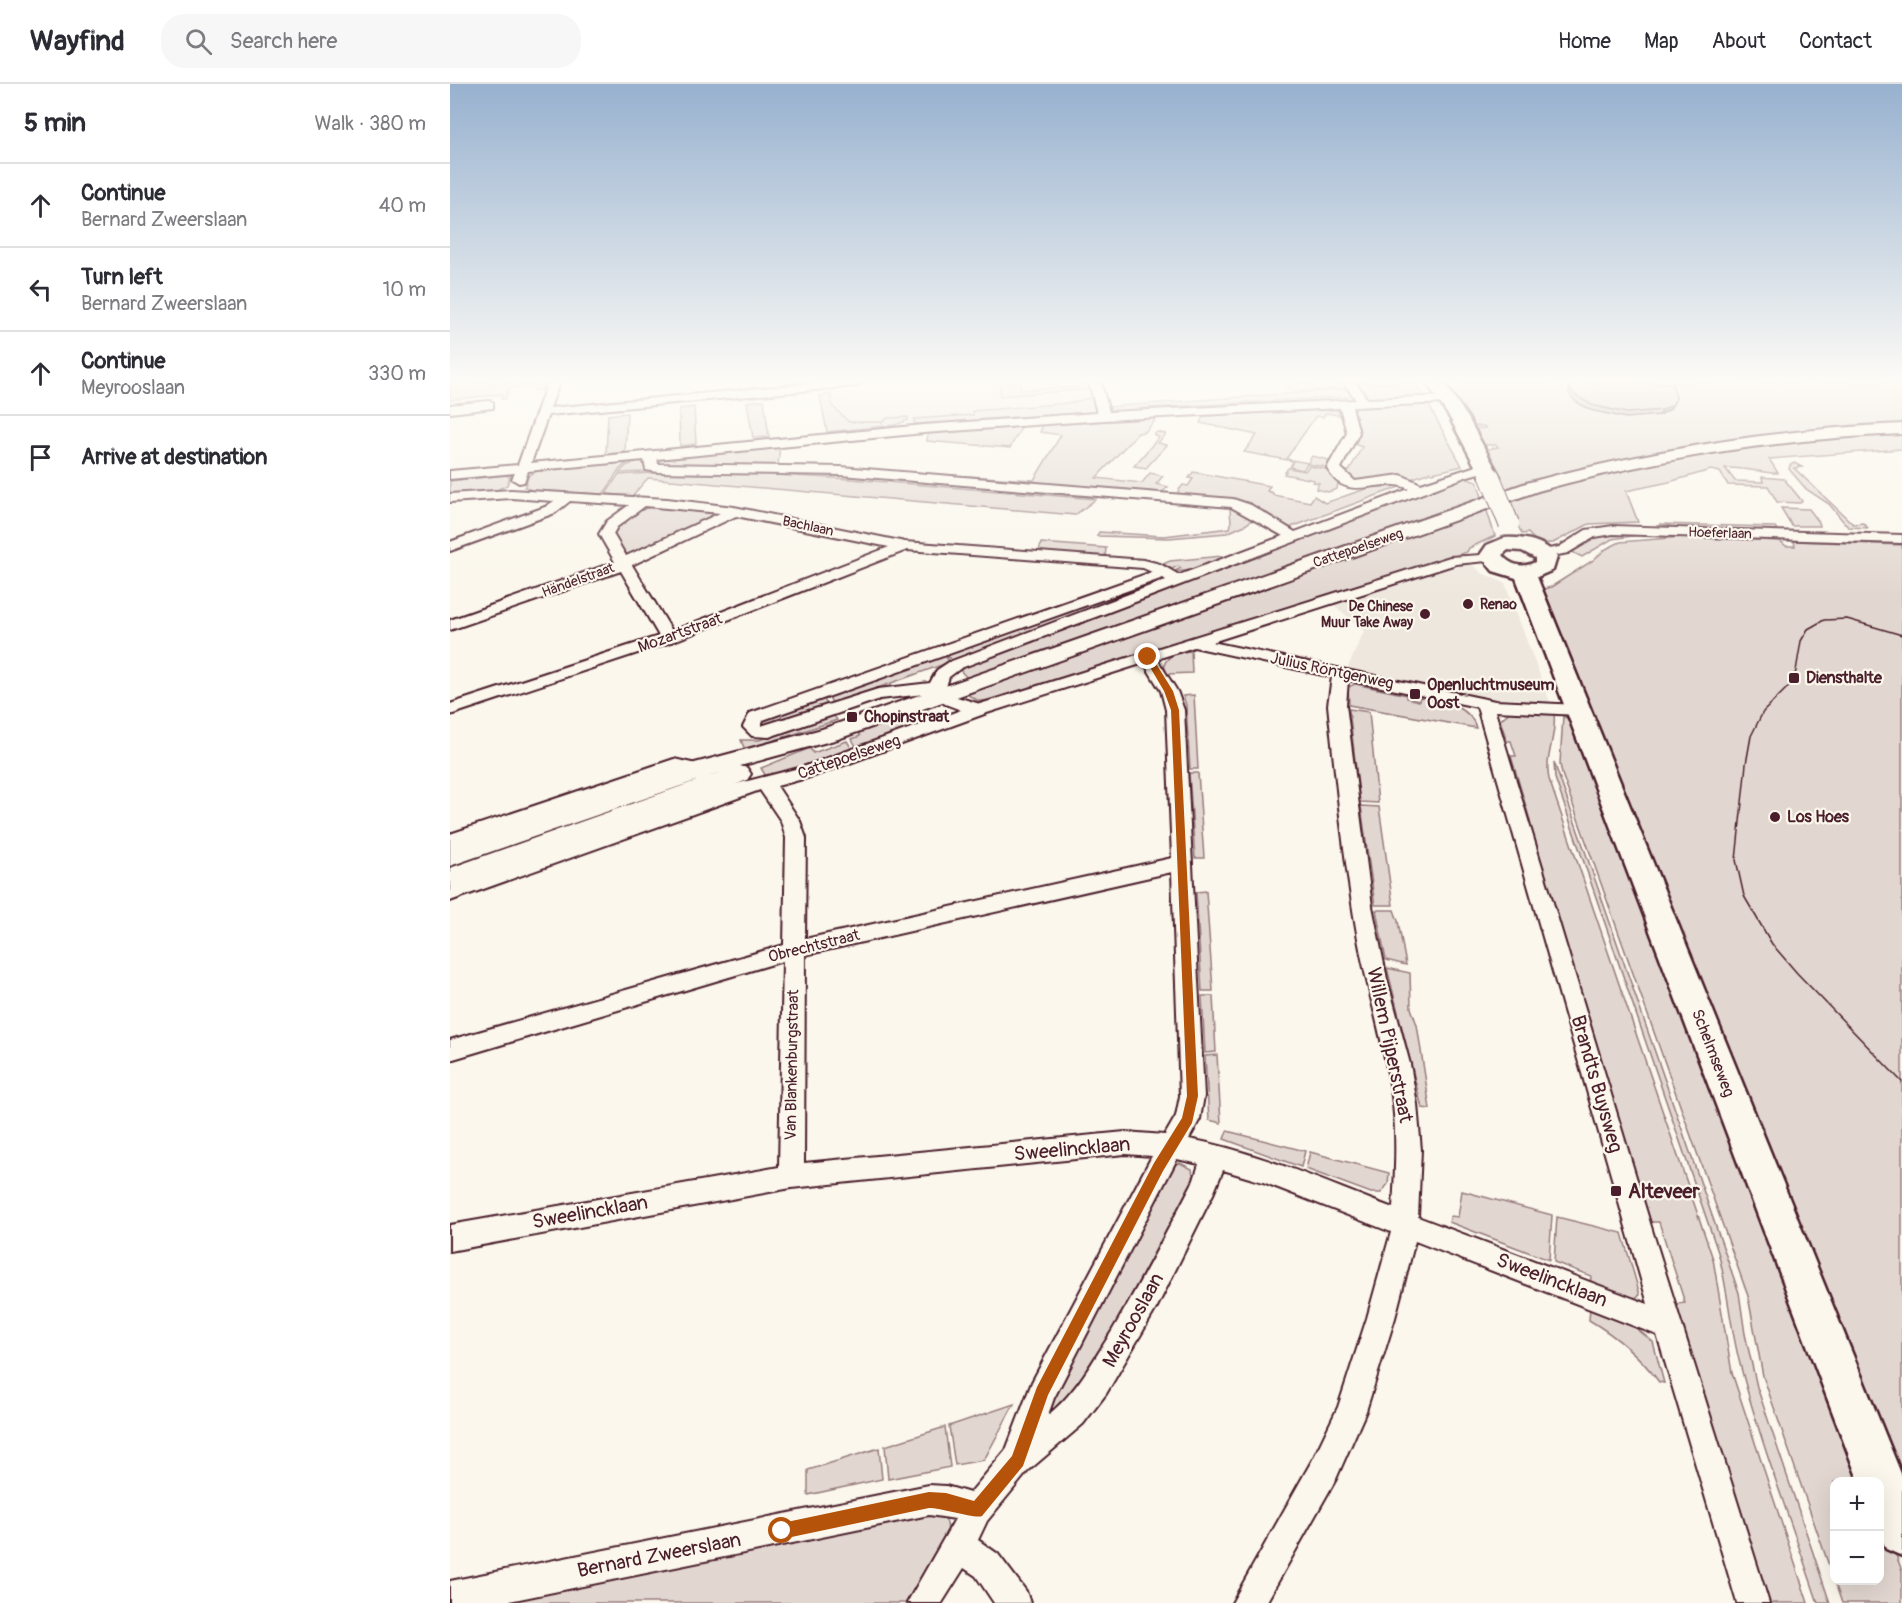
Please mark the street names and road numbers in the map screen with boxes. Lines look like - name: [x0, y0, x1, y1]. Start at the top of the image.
- street label: Bachlaan: [781, 512, 835, 540]
- street label: Hoeferlaan: [1688, 523, 1752, 543]
- street label: Cattepoelseweg: [1311, 525, 1405, 571]
- street label: Händelstraat: [539, 559, 617, 601]
- street label: Mozartstraat: [635, 608, 725, 657]
- street label: Julius Röntgenweg: [1268, 648, 1396, 694]
- street label: Cattepoelseweg: [795, 730, 903, 784]
- street label: Obrechtstraat: [766, 925, 862, 967]
- street label: Willem Pijperstraat: [1361, 965, 1419, 1126]
- street label: Van Blankenburgstraat: [781, 989, 803, 1141]
- street label: Schelmseweg: [1687, 1006, 1739, 1100]
- street label: Brandts Buysweg: [1565, 1012, 1629, 1156]
- street label: Sweelincklaan: [1013, 1131, 1131, 1167]
- street label: Sweelincklaan: [530, 1190, 650, 1234]
- street label: Sweelincklaan: [1493, 1247, 1611, 1313]
- street label: Meyrooslaan: [1097, 1268, 1169, 1372]
- street label: Bernard Zweerslaan: [575, 1527, 743, 1583]

